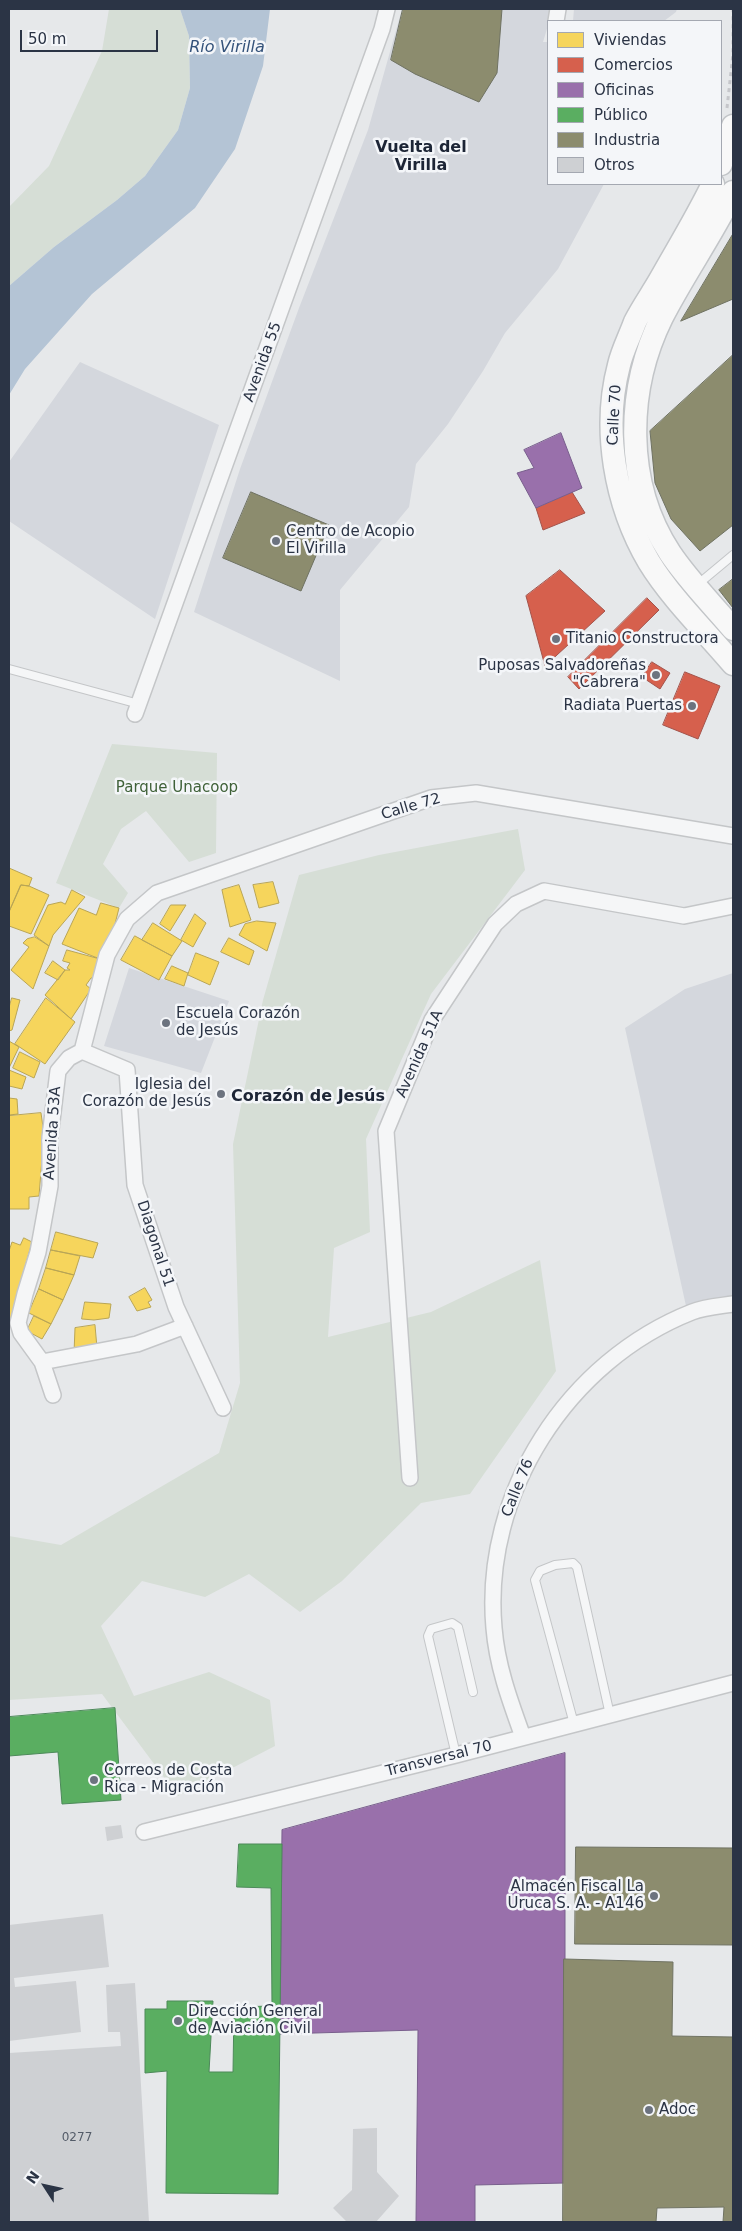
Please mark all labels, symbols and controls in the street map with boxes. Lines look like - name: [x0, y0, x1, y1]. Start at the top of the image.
- scale bar: [22, 20, 160, 52]
- legend: [547, 20, 722, 185]
- text: 50 m: [28, 30, 66, 48]
- text: Viviendas: [594, 31, 666, 49]
- water label: Río Virilla: [189, 38, 265, 58]
- text: Comercios: [594, 56, 673, 74]
- text: Oficinas: [594, 81, 654, 99]
- text: Público: [594, 106, 648, 124]
- text: Industria: [594, 131, 660, 149]
- district label: Vuelta del Virilla: [375, 138, 467, 176]
- text: Otros: [594, 156, 635, 174]
- street label: Avenida 55: [240, 320, 286, 404]
- street label: Calle 70: [604, 384, 626, 446]
- place label: Centro de Acopio El Virilla: [286, 523, 415, 558]
- marker: Centro de Acopio El Virilla: [270, 535, 282, 547]
- place label: Titanio Constructora: [566, 630, 719, 648]
- marker: Titanio Constructora: [550, 633, 562, 645]
- place label: Puposas Salvadoreñas "Cabrera": [478, 657, 646, 692]
- marker: Puposas Salvadoreñas "Cabrera": [650, 669, 662, 681]
- place label: Radiata Puertas: [563, 697, 682, 715]
- marker: Radiata Puertas: [686, 700, 698, 712]
- park label: Parque Unacoop: [116, 779, 238, 797]
- street label: Calle 72: [379, 790, 443, 824]
- place label: Escuela Corazón de Jesús: [176, 1005, 300, 1040]
- street label: Avenida 51A: [393, 1007, 447, 1101]
- marker: Escuela Corazón de Jesús: [160, 1017, 172, 1029]
- place label: Iglesia del Corazón de Jesús: [82, 1076, 211, 1111]
- street label: Avenida 53A: [41, 1085, 65, 1181]
- district label: Corazón de Jesús: [231, 1087, 385, 1107]
- marker: Iglesia del Corazón de Jesús: [215, 1088, 227, 1100]
- street label: Diagonal 51: [132, 1198, 178, 1290]
- street label: Calle 76: [498, 1456, 538, 1520]
- street label: Transversal 70: [384, 1737, 494, 1781]
- place label: Correos de Costa Rica - Migración: [104, 1762, 232, 1797]
- marker: Correos de Costa Rica - Migración: [88, 1774, 100, 1786]
- place label: Almacén Fiscal La Uruca S. A. - A146: [507, 1878, 644, 1913]
- marker: Almacén Fiscal La Uruca S. A. - A146: [648, 1890, 660, 1902]
- place label: Dirección General de Aviación Civil: [188, 2003, 322, 2038]
- marker: Dirección General de Aviación Civil: [172, 2015, 184, 2027]
- place label: Adoc: [659, 2101, 696, 2119]
- marker: Adoc: [643, 2104, 655, 2116]
- house number: 0277: [62, 2131, 92, 2145]
- north arrow: [20, 2161, 70, 2211]
- text: N: [23, 2168, 43, 2187]

